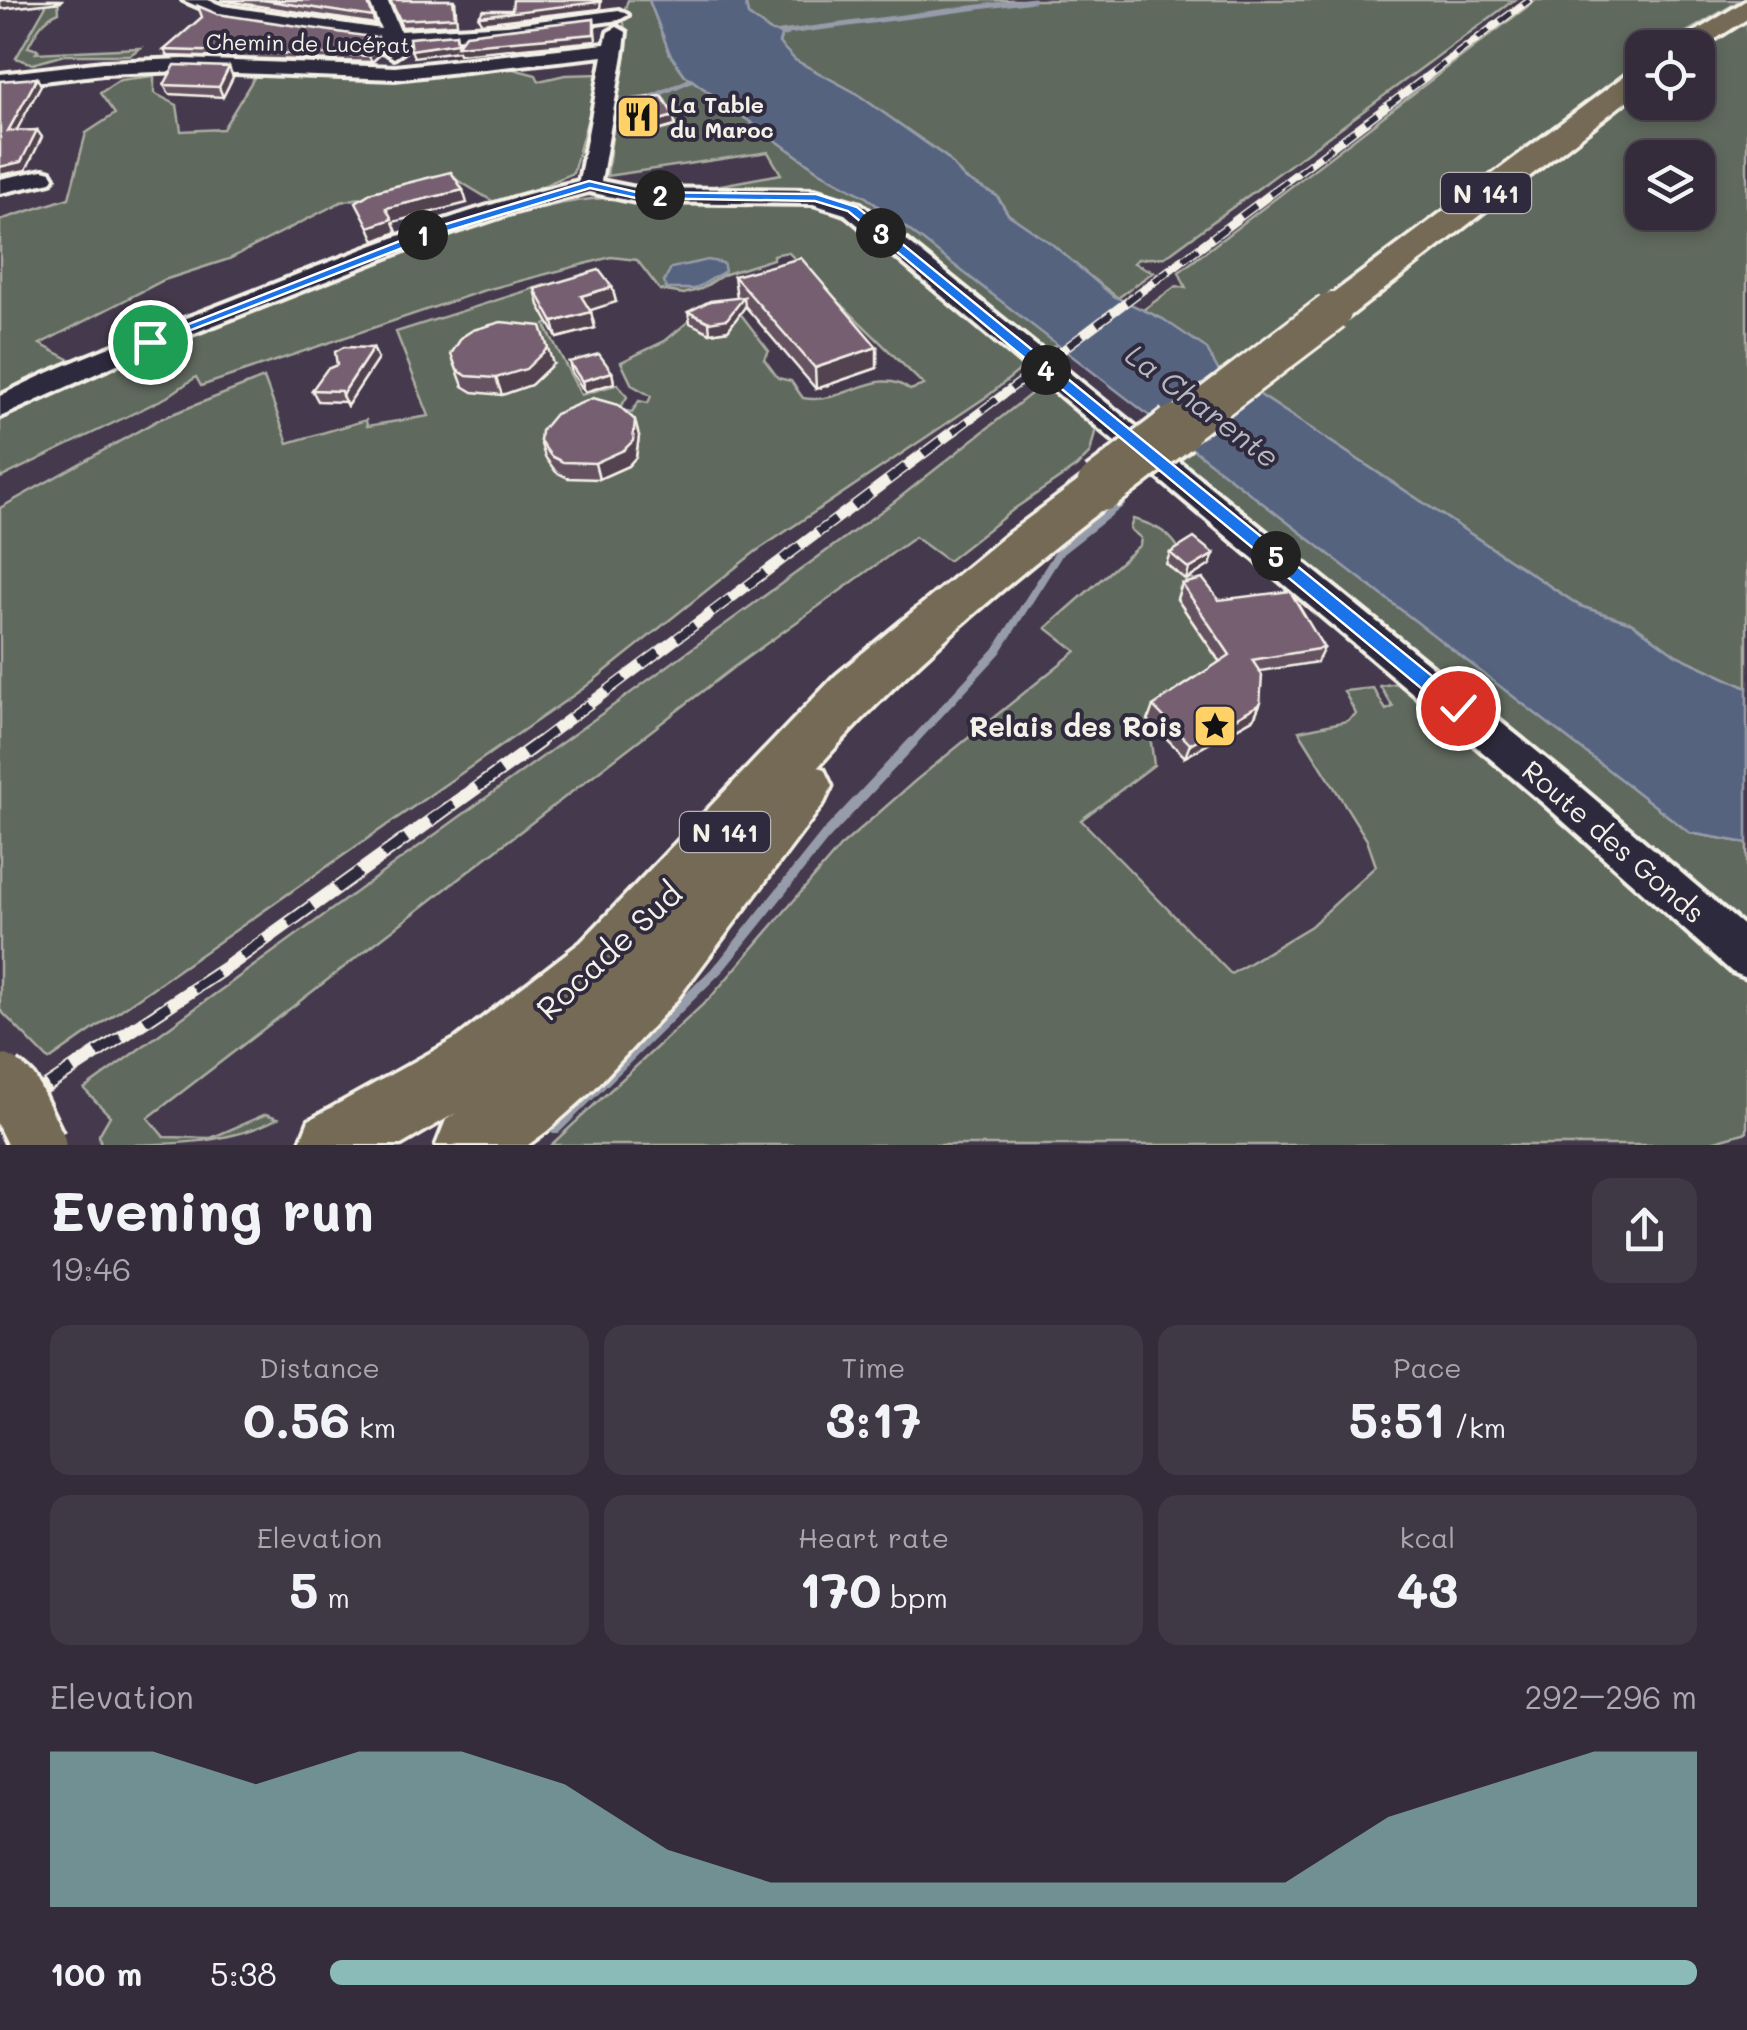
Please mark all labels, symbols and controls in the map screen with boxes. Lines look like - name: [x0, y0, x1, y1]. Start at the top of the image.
- street label: Chemin de Lucérat: [206, 27, 410, 59]
- map controls: [1625, 30, 1715, 230]
- button: locate: [1625, 30, 1715, 120]
- place label: La Table du Maroc: [670, 90, 774, 144]
- restaurant icon: La Table du Maroc: [615, 94, 661, 140]
- button: layers: [1625, 140, 1715, 230]
- pin: 2: [635, 170, 685, 220]
- road number: N 141: [1441, 173, 1531, 213]
- text: 2: [652, 177, 668, 213]
- pin: 3: [856, 208, 906, 258]
- pin: 1: [398, 210, 448, 260]
- text: 3: [873, 215, 889, 251]
- text: 1: [417, 217, 429, 253]
- pin: [108, 300, 193, 385]
- icon: arrive: [123, 315, 178, 370]
- water label: La Charente: [1118, 334, 1288, 476]
- pin: 4: [1021, 345, 1071, 395]
- text: 4: [1037, 352, 1055, 388]
- pin: 5: [1251, 531, 1301, 581]
- text: 5: [1268, 538, 1284, 574]
- pin: [1416, 666, 1501, 751]
- icon: check: [1431, 681, 1486, 736]
- place icon: Relais des Rois: [1192, 703, 1238, 749]
- place label: Relais des Rois: [969, 708, 1182, 744]
- street label: Route des Gonds: [1515, 752, 1713, 930]
- road number: N 141: [680, 812, 770, 852]
- street label: Rocade Sud: [526, 872, 690, 1028]
- text: Evening run: [50, 1173, 374, 1245]
- button: share: [1592, 1178, 1697, 1283]
- text: 19:46: [50, 1247, 131, 1289]
- text: Distance: [259, 1349, 380, 1385]
- text: Time: [842, 1349, 905, 1385]
- text: Pace: [1393, 1349, 1462, 1385]
- text: 0.56: [243, 1385, 350, 1451]
- text: 3:17: [826, 1385, 921, 1451]
- text: 5:51: [1349, 1385, 1445, 1451]
- text: km: [350, 1409, 396, 1445]
- text: /km: [1445, 1409, 1506, 1445]
- text: Elevation: [257, 1519, 382, 1555]
- text: Heart rate: [798, 1519, 949, 1555]
- text: kcal: [1400, 1519, 1455, 1555]
- text: 5: [289, 1555, 318, 1621]
- text: 170: [799, 1555, 881, 1621]
- text: 43: [1397, 1555, 1458, 1621]
- text: m: [318, 1579, 350, 1615]
- text: bpm: [881, 1579, 948, 1615]
- text: Elevation: [50, 1675, 194, 1717]
- text: 292–296 m: [1524, 1675, 1697, 1717]
- text: 100 m: [50, 1952, 142, 1994]
- text: 5:38: [210, 1952, 277, 1994]

